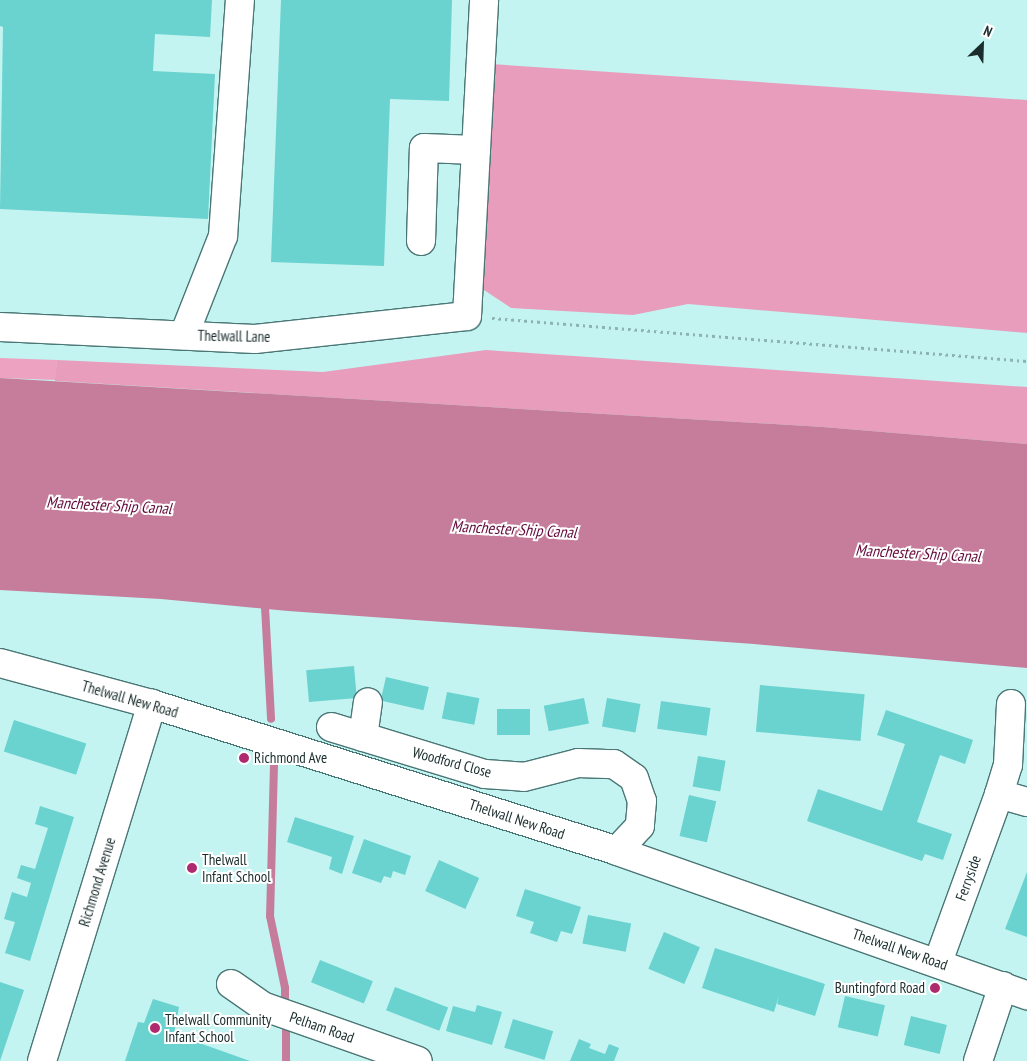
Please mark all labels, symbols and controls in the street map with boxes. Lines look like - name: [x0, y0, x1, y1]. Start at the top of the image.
- north arrow: [957, 20, 1007, 70]
- text: N: [981, 22, 995, 41]
- street label: Thelwall Lane: [197, 326, 271, 346]
- water label: Manchester Ship Canal: [46, 492, 172, 518]
- water label: Manchester Ship Canal: [451, 516, 577, 542]
- water label: Manchester Ship Canal: [855, 540, 981, 566]
- street label: Thelwall New Road: [80, 677, 180, 721]
- street label: Woodford Close: [410, 743, 494, 781]
- place label: Richmond Ave: [254, 749, 328, 767]
- marker: Richmond Ave: [238, 752, 250, 764]
- street label: Thelwall New Road: [467, 795, 567, 843]
- street label: Richmond Avenue: [75, 835, 119, 929]
- place label: Thelwall Infant School: [202, 850, 271, 885]
- street label: Ferryside: [951, 853, 985, 903]
- marker: Thelwall Infant School: [186, 862, 198, 874]
- street label: Thelwall New Road: [850, 924, 950, 974]
- place label: Buntingford Road: [835, 979, 925, 997]
- marker: Buntingford Road: [929, 982, 941, 994]
- street label: Pelham Road: [287, 1008, 357, 1046]
- place label: Thelwall Community Infant School: [165, 1010, 271, 1045]
- marker: Thelwall Community Infant School: [149, 1022, 161, 1034]

